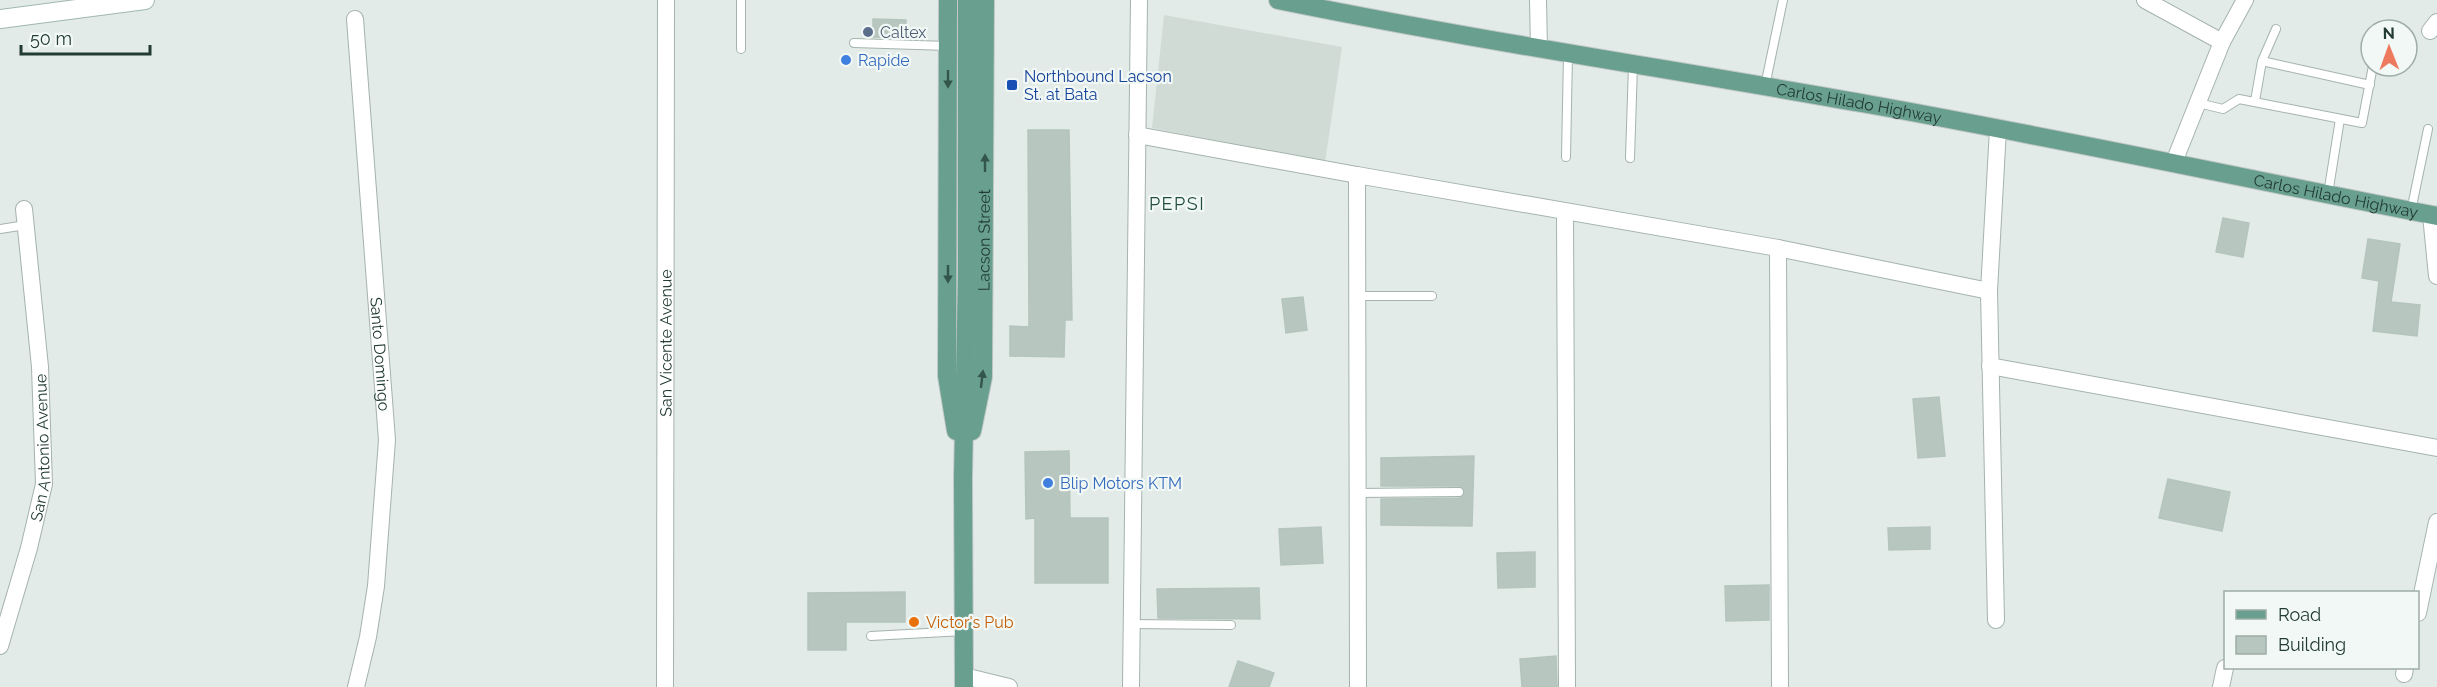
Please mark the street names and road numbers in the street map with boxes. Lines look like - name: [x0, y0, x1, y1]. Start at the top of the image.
- street label: Carlos Hilado Highway: [1775, 79, 1943, 127]
- street label: Carlos Hilado Highway: [2252, 171, 2420, 222]
- street label: Lacson Street: [974, 188, 994, 291]
- street label: San Vicente Avenue: [656, 269, 676, 417]
- street label: Santo Domingo: [366, 296, 394, 412]
- street label: San Antonio Avenue: [27, 373, 55, 523]

